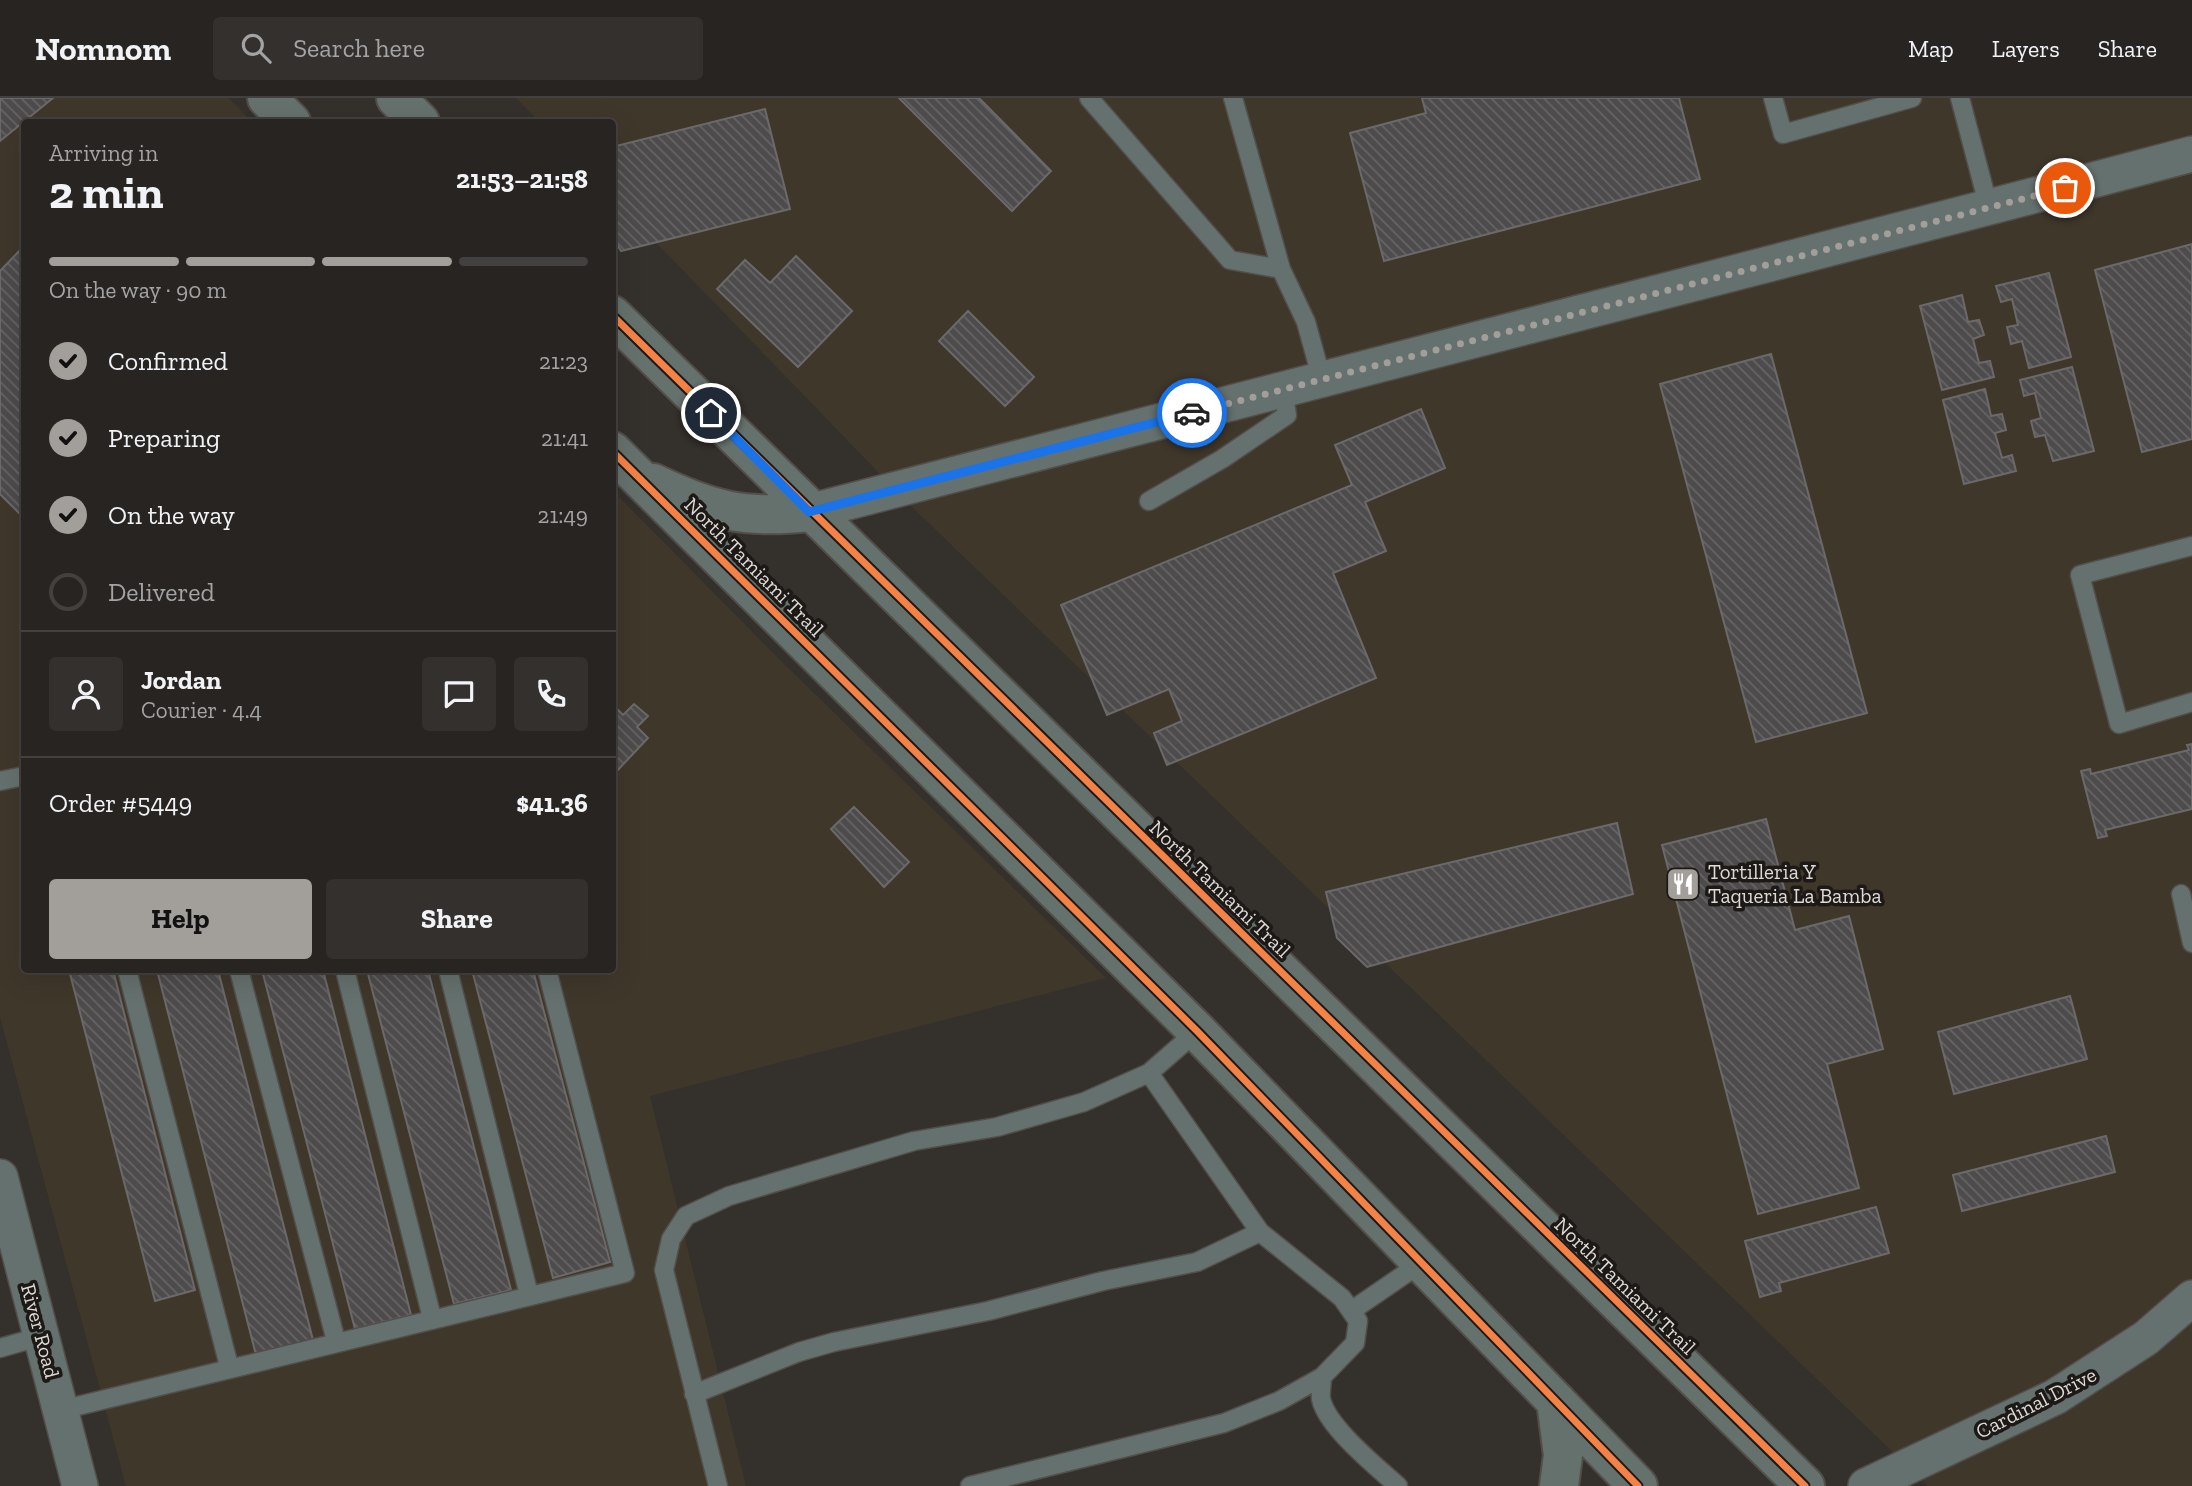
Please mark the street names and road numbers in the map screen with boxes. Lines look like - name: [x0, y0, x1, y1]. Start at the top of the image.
- street label: North Tamiami Trail: [680, 492, 829, 642]
- street label: North Tamiami Trail: [1145, 815, 1296, 963]
- street label: North Tamiami Trail: [1550, 1212, 1701, 1360]
- street label: River Road: [16, 1281, 65, 1381]
- street label: Cardinal Drive: [1971, 1361, 2100, 1444]

